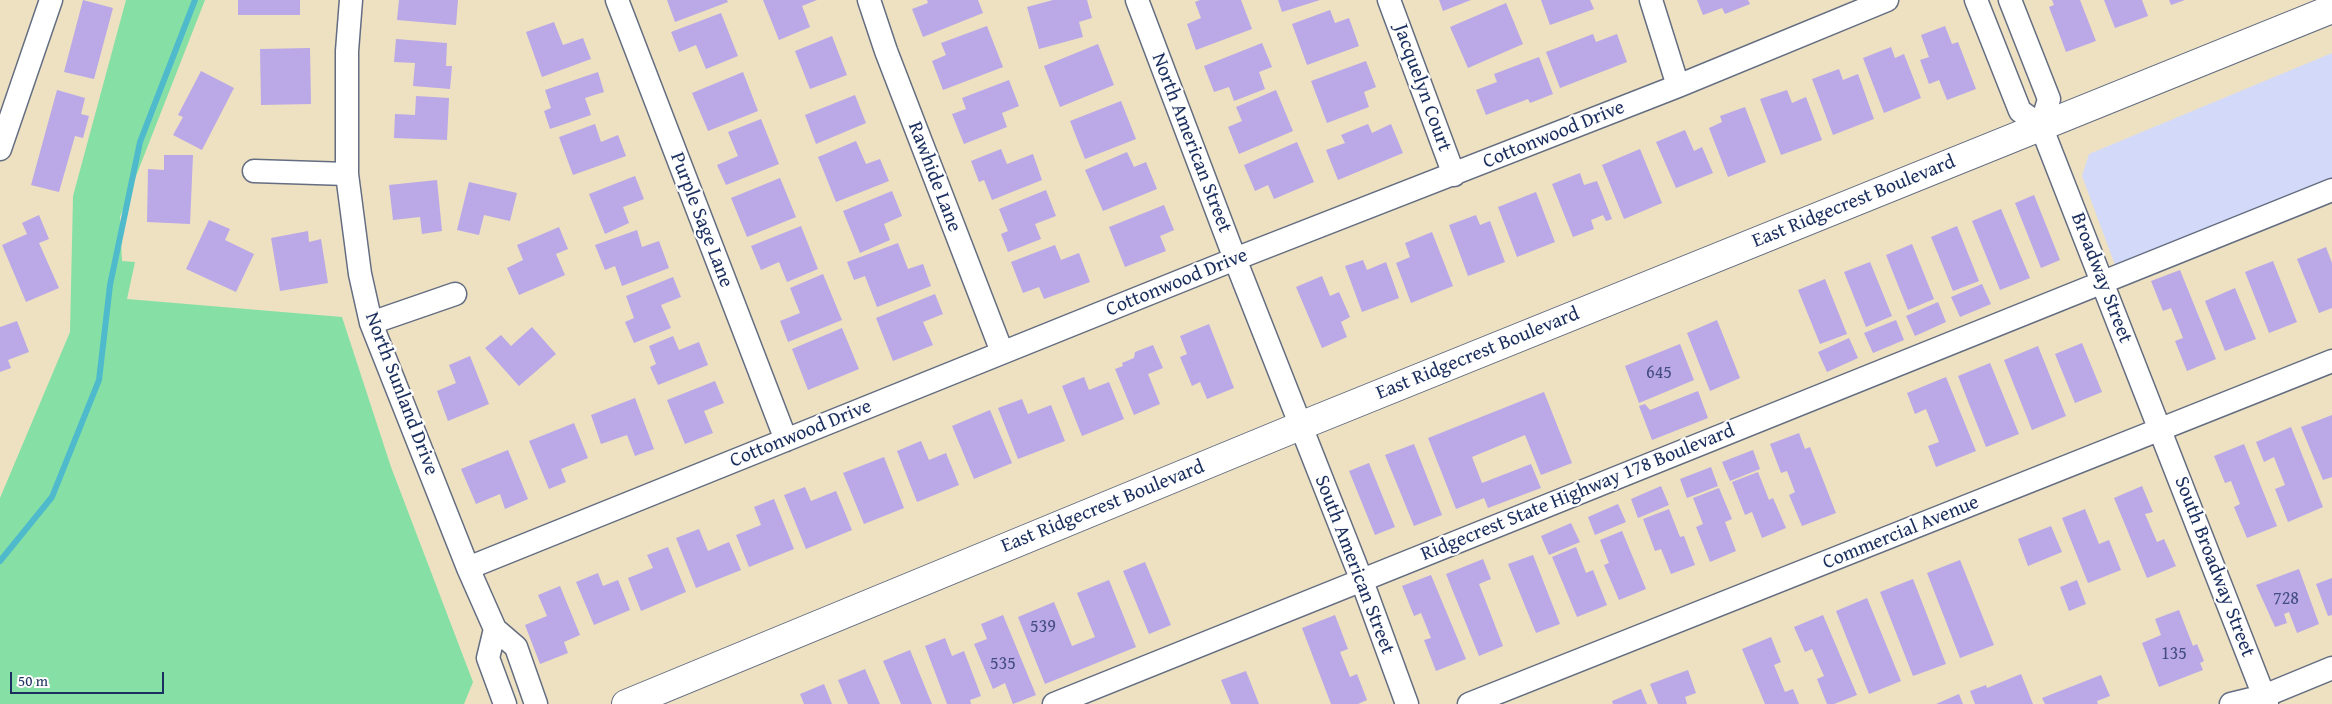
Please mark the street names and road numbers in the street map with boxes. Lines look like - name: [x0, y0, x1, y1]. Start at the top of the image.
- street label: Jacquelyn Court: [1388, 21, 1456, 155]
- street label: North American Street: [1146, 50, 1236, 236]
- street label: Cottonwood Drive: [1480, 96, 1628, 174]
- street label: Rawhide Lane: [902, 119, 966, 235]
- street label: Purple Sage Lane: [664, 149, 738, 291]
- street label: East Ridgecrest Boulevard: [1749, 150, 1959, 254]
- street label: Broadway Street: [2065, 209, 2137, 347]
- street label: Cottonwood Drive: [1103, 244, 1251, 322]
- street label: East Ridgecrest Boulevard: [1373, 302, 1583, 406]
- street label: North Sunland Drive: [359, 309, 443, 479]
- street label: Cottonwood Drive: [727, 395, 875, 473]
- street label: Ridgecrest State Highway 178 Boulevard: [1418, 419, 1738, 567]
- street label: East Ridgecrest Boulevard: [998, 455, 1208, 559]
- street label: South American Street: [1309, 472, 1399, 658]
- street label: South Broadway Street: [2169, 473, 2259, 661]
- street label: Commercial Avenue: [1819, 491, 1983, 575]

